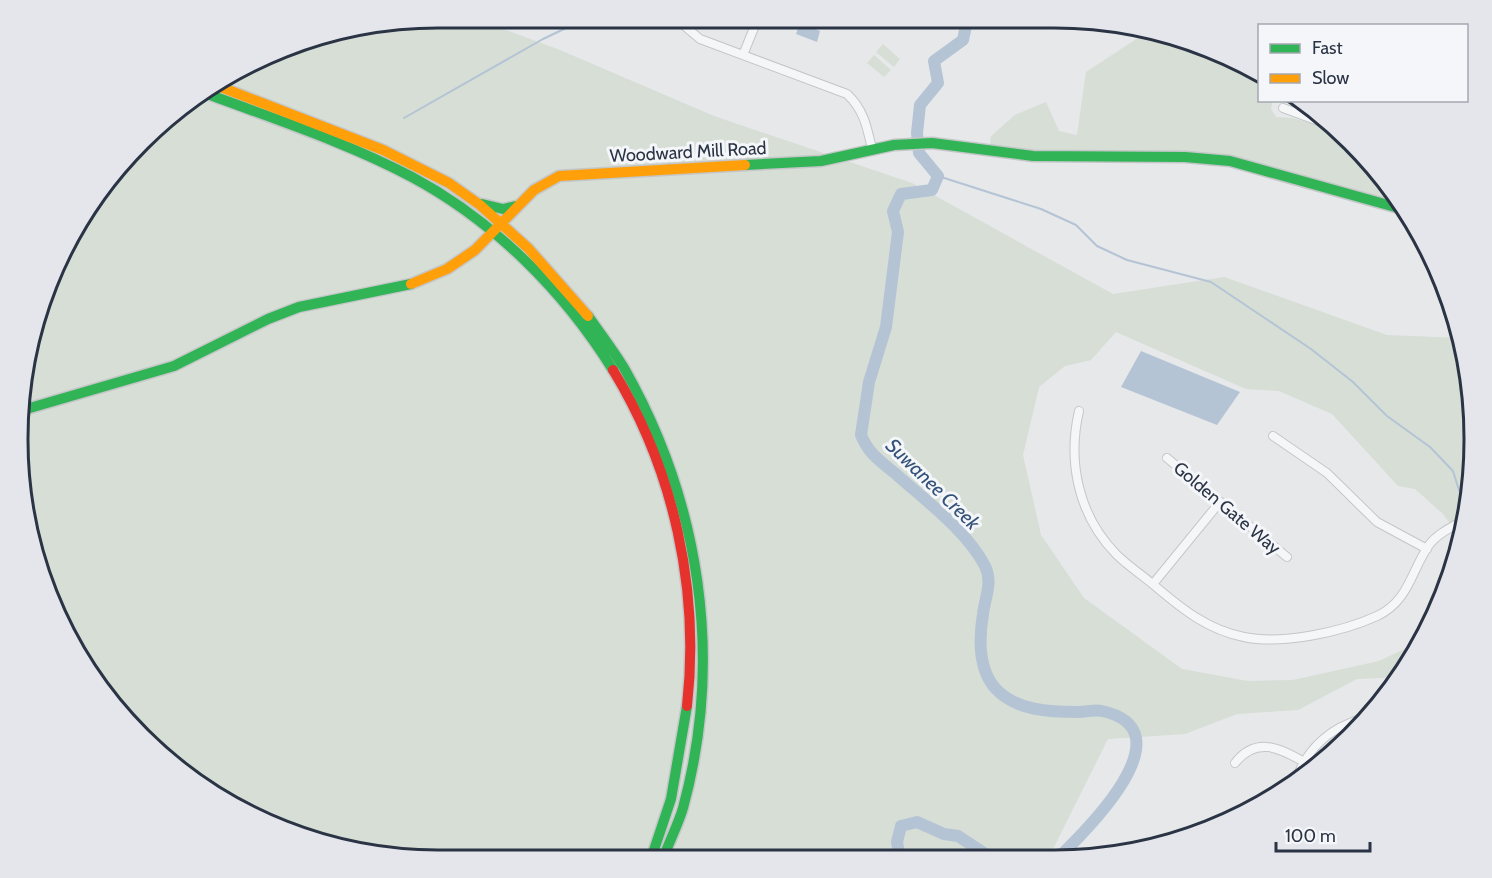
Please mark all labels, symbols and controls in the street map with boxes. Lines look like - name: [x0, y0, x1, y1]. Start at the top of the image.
- legend: [1258, 24, 1468, 102]
- text: Fast: [1312, 37, 1343, 59]
- text: Slow: [1312, 67, 1349, 89]
- street label: Woodward Mill Road: [609, 137, 767, 167]
- water label: Suwanee Creek: [881, 433, 986, 536]
- street label: Golden Gate Way: [1169, 457, 1285, 559]
- scale bar: [1276, 815, 1370, 853]
- text: 100 m: [1285, 825, 1336, 847]

